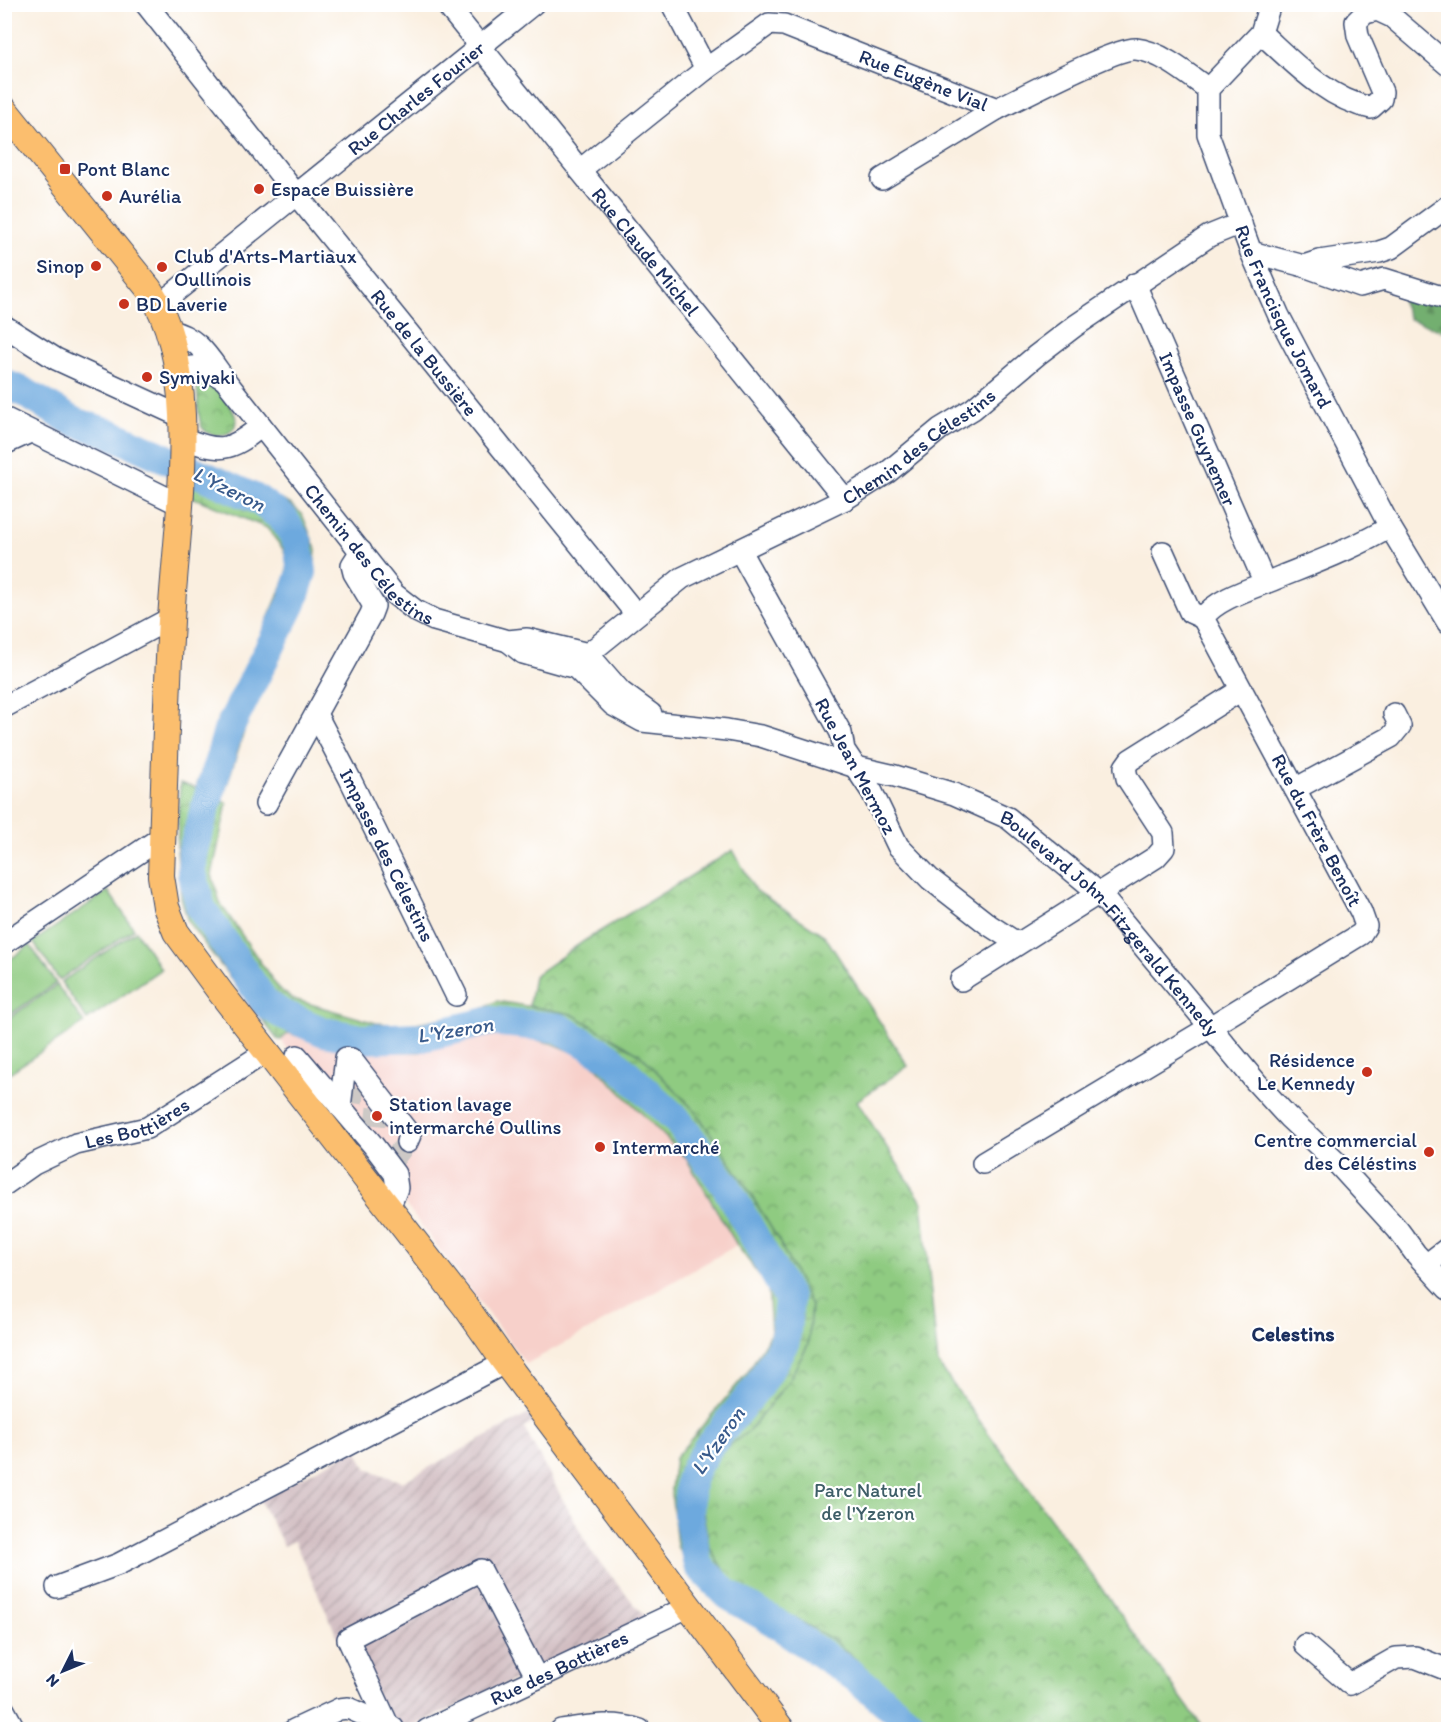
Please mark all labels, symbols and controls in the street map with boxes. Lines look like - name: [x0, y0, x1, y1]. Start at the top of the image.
- street label: Rue Charles Fourier: [343, 36, 489, 160]
- street label: Rue Eugène Vial: [856, 44, 992, 116]
- place label: Pont Blanc: [77, 157, 170, 181]
- marker: Pont Blanc: [58, 162, 72, 176]
- place label: Espace Buissière: [271, 177, 414, 201]
- marker: Espace Buissière: [252, 182, 266, 196]
- street label: Rue Claude Michel: [587, 183, 705, 321]
- place label: Aurélia: [119, 184, 182, 208]
- marker: Aurélia: [100, 189, 114, 203]
- street label: Rue Francisque Jomard: [1230, 221, 1337, 412]
- place label: Club d'Arts-Martiaux Oullinois: [174, 244, 356, 291]
- place label: Sinop: [36, 254, 84, 278]
- marker: Sinop: [89, 259, 103, 273]
- marker: Club d'Arts-Martiaux Oullinois: [155, 260, 169, 274]
- street label: Rue de la Bussière: [366, 284, 483, 421]
- place label: BD Laverie: [136, 292, 227, 316]
- marker: BD Laverie: [117, 297, 131, 311]
- street label: Impasse Guynemer: [1154, 348, 1242, 510]
- place label: Symiyaki: [159, 365, 235, 389]
- marker: Symiyaki: [140, 370, 154, 384]
- street label: Chemin des Célestins: [837, 383, 1000, 510]
- water label: L'Yzeron: [189, 460, 270, 517]
- street label: Chemin des Célestins: [299, 479, 438, 630]
- street label: Rue Jean Mermoz: [810, 694, 902, 839]
- street label: Rue du Frère Benoît: [1267, 750, 1368, 911]
- street label: Impasse des Célestins: [335, 764, 440, 946]
- street label: Boulevard John-Fitzgerald Kennedy: [997, 804, 1225, 1041]
- water label: L'Yzeron: [415, 1011, 496, 1048]
- place label: Résidence Le Kennedy: [1257, 1048, 1356, 1095]
- marker: Résidence Le Kennedy: [1360, 1065, 1374, 1079]
- street label: Les Bottières: [82, 1092, 194, 1154]
- place label: Station lavage intermarché Oullins: [389, 1092, 562, 1139]
- marker: Station lavage intermarché Oullins: [370, 1109, 384, 1123]
- place label: Centre commercial des Céléstins: [1254, 1128, 1417, 1175]
- place label: Intermarché: [612, 1135, 720, 1159]
- marker: Intermarché: [593, 1140, 607, 1154]
- marker: Centre commercial des Céléstins: [1422, 1145, 1436, 1159]
- district label: Celestins: [1251, 1321, 1335, 1346]
- water label: L'Yzeron: [685, 1401, 750, 1479]
- park label: Parc Naturel de l'Yzeron: [814, 1478, 922, 1525]
- street label: Rue des Bottières: [486, 1625, 632, 1711]
- north arrow: [33, 1641, 93, 1701]
- text: N: [42, 1670, 63, 1691]

